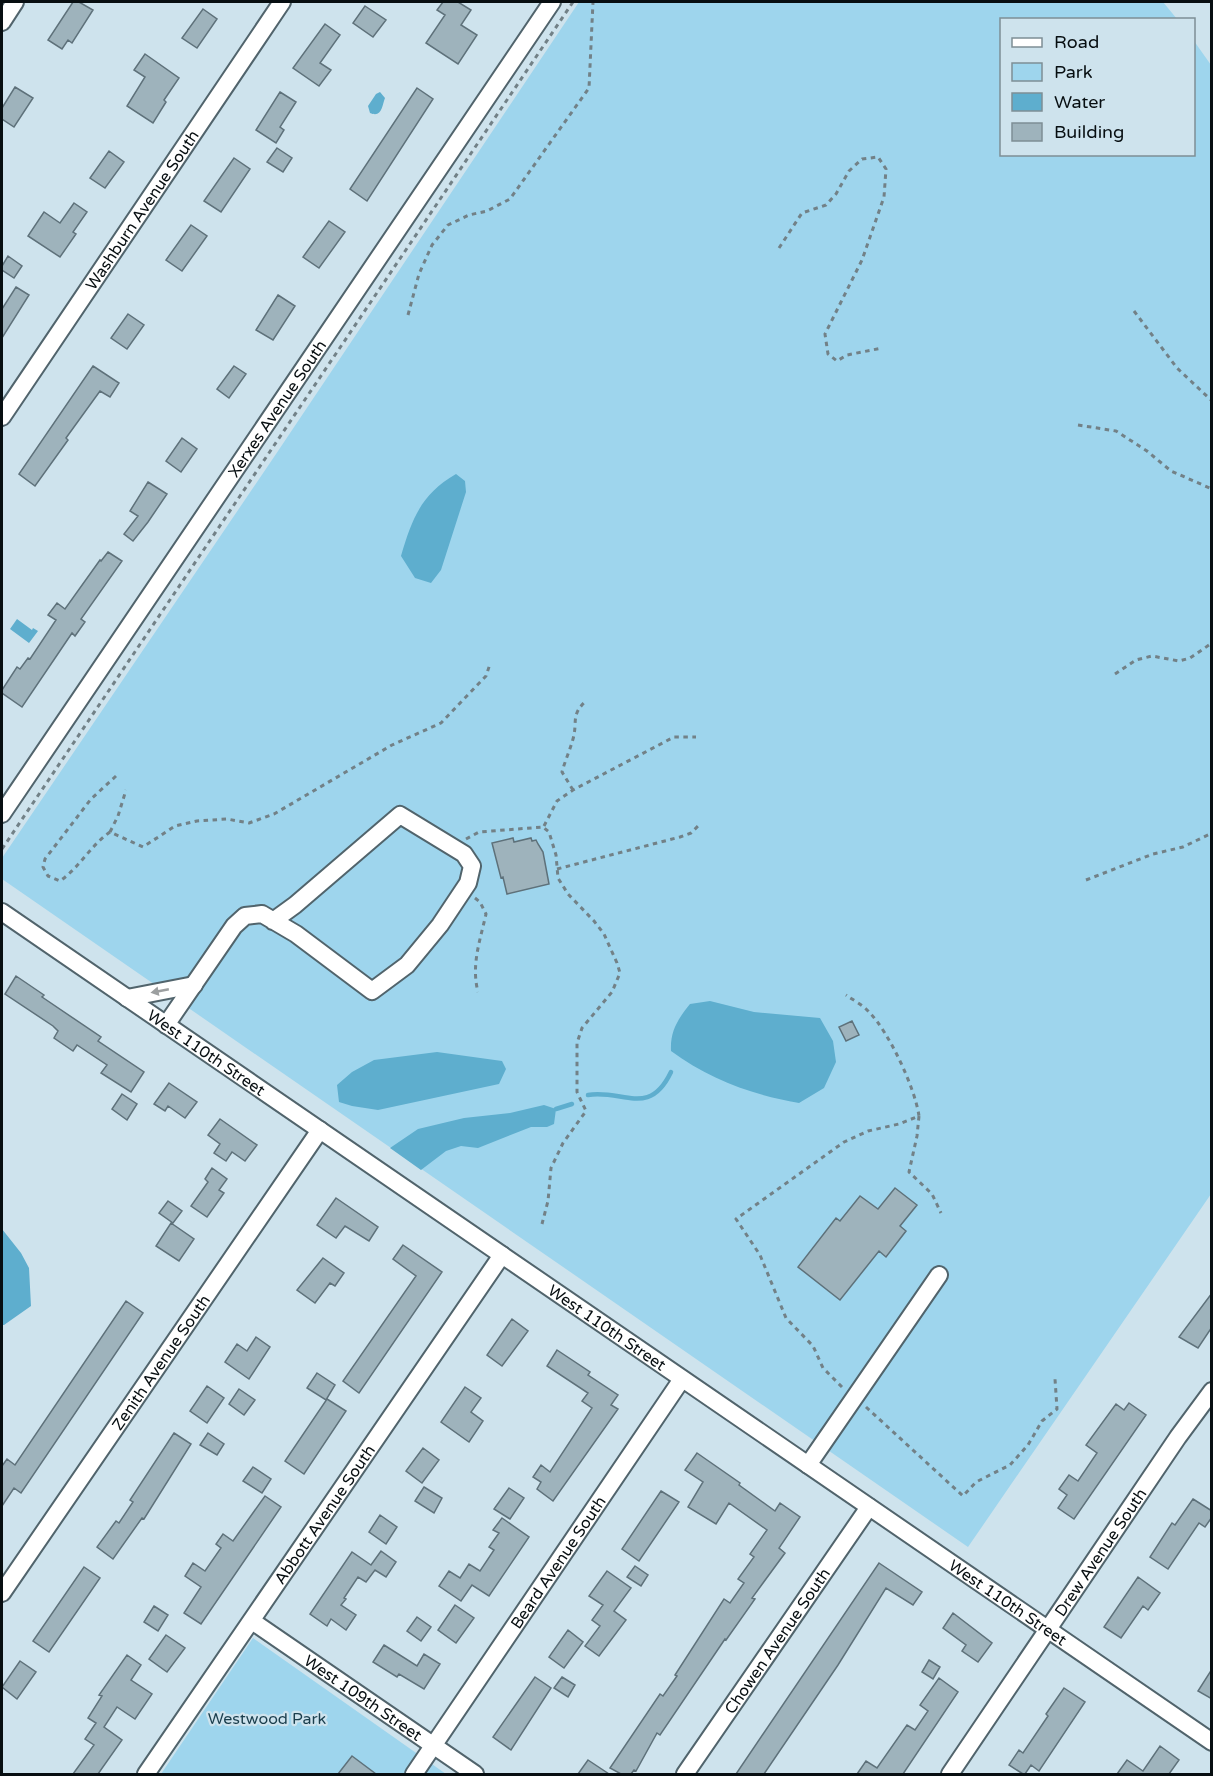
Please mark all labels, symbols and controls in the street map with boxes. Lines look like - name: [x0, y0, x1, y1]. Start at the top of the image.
- legend: [1000, 18, 1195, 156]
- text: Road: [1054, 31, 1099, 53]
- text: Park: [1054, 61, 1093, 83]
- text: Water: [1054, 91, 1105, 113]
- text: Building: [1054, 121, 1124, 143]
- street label: Washburn Avenue South: [82, 127, 204, 294]
- street label: Xerxes Avenue South: [224, 336, 331, 481]
- one-way arrow: [150, 987, 169, 996]
- street label: West 110th Street: [143, 1006, 269, 1101]
- street label: West 110th Street: [544, 1281, 669, 1375]
- street label: Zenith Avenue South: [108, 1291, 215, 1434]
- street label: Abbott Avenue South: [270, 1441, 380, 1588]
- street label: Drew Avenue South: [1051, 1485, 1151, 1620]
- street label: Beard Avenue South: [507, 1493, 611, 1633]
- street label: West 110th Street: [945, 1556, 1070, 1650]
- street label: Chowen Avenue South: [721, 1564, 835, 1718]
- street label: West 109th Street: [300, 1651, 425, 1746]
- park label: Westwood Park: [208, 1709, 327, 1729]

